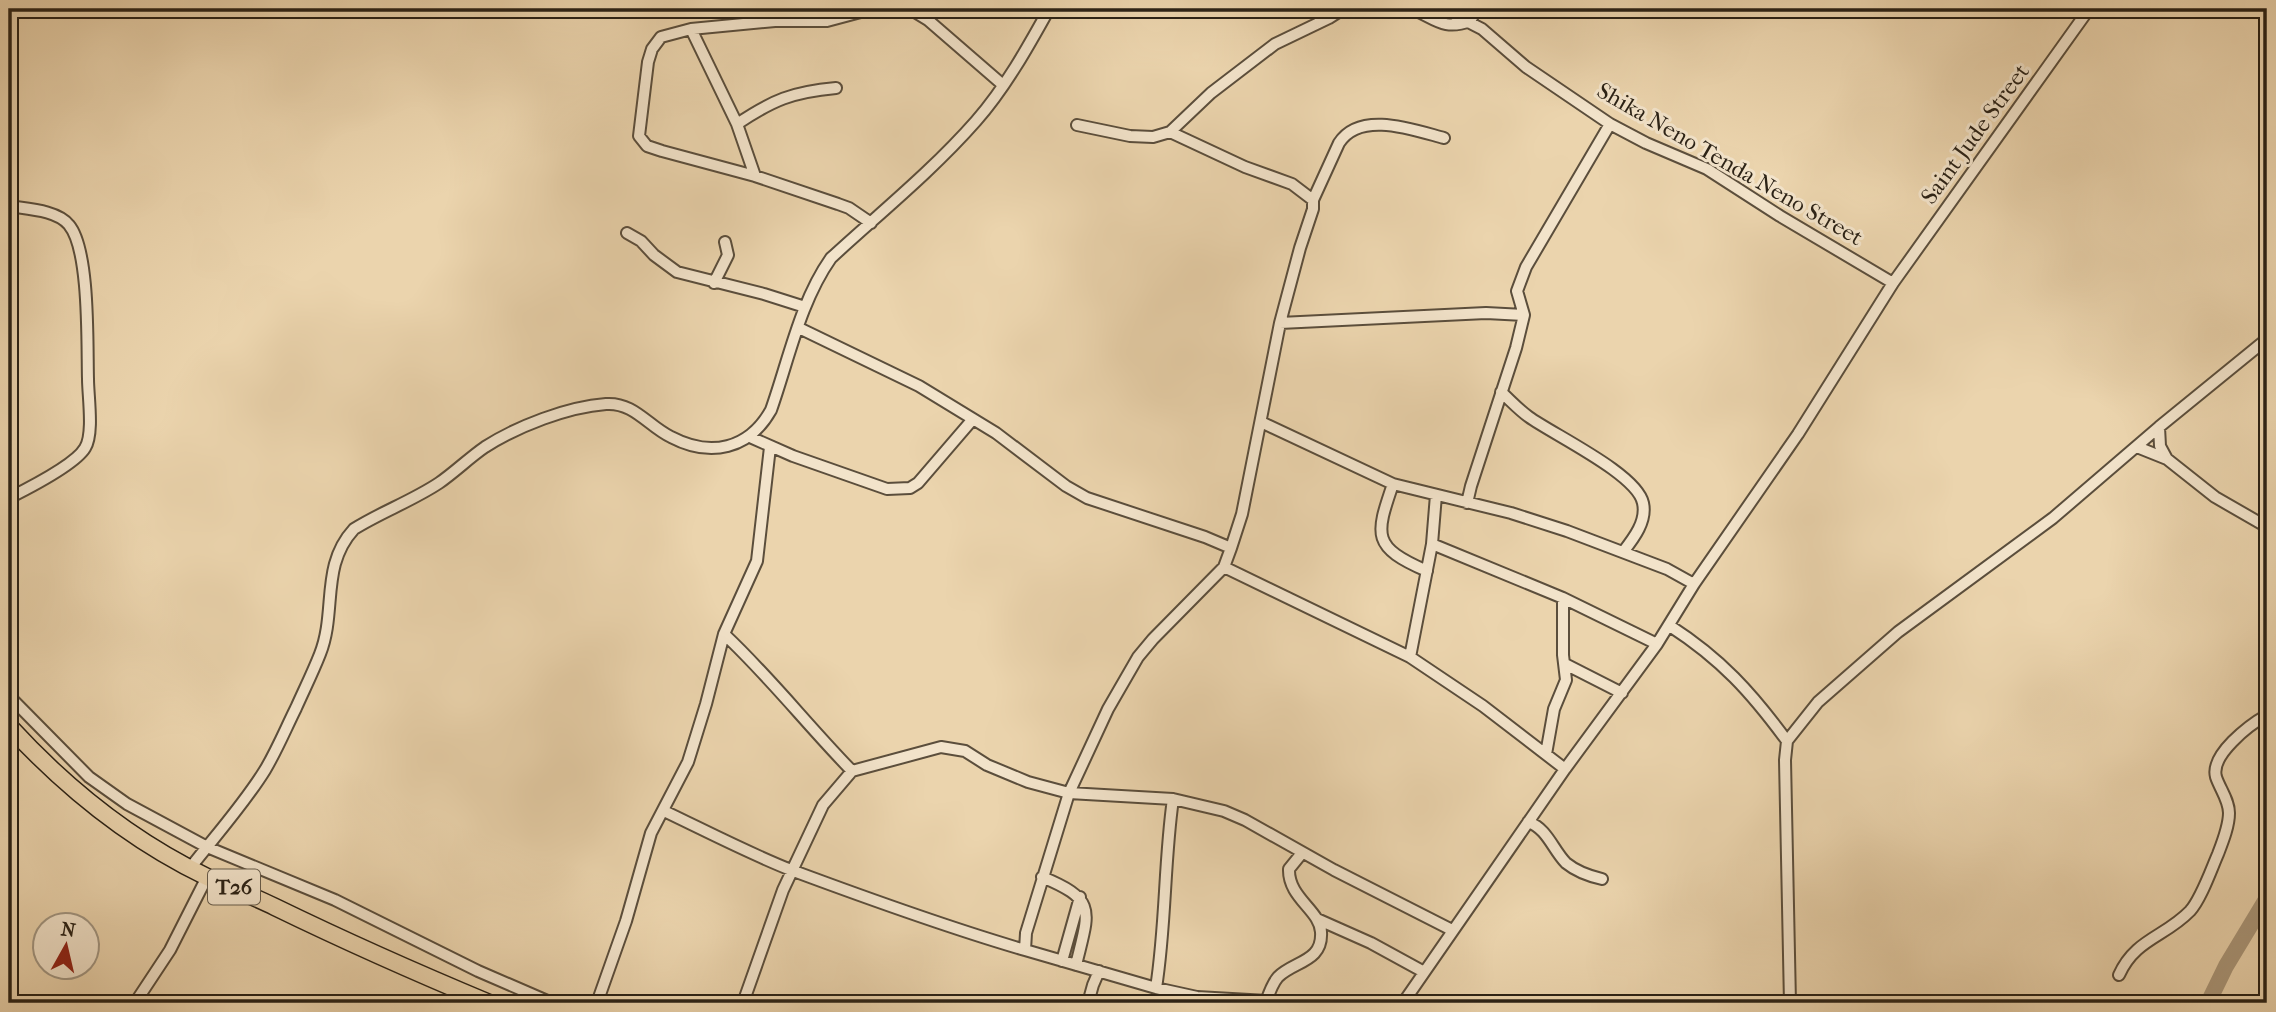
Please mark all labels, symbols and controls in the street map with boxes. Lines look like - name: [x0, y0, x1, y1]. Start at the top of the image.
- street label: Saint Jude Street: [1915, 59, 2035, 209]
- street label: Shika Neno Tenda Neno Street: [1592, 77, 1868, 251]
- road number: T26: [208, 870, 260, 904]
- north arrow: [32, 911, 102, 981]
- text: N: [60, 918, 77, 942]

